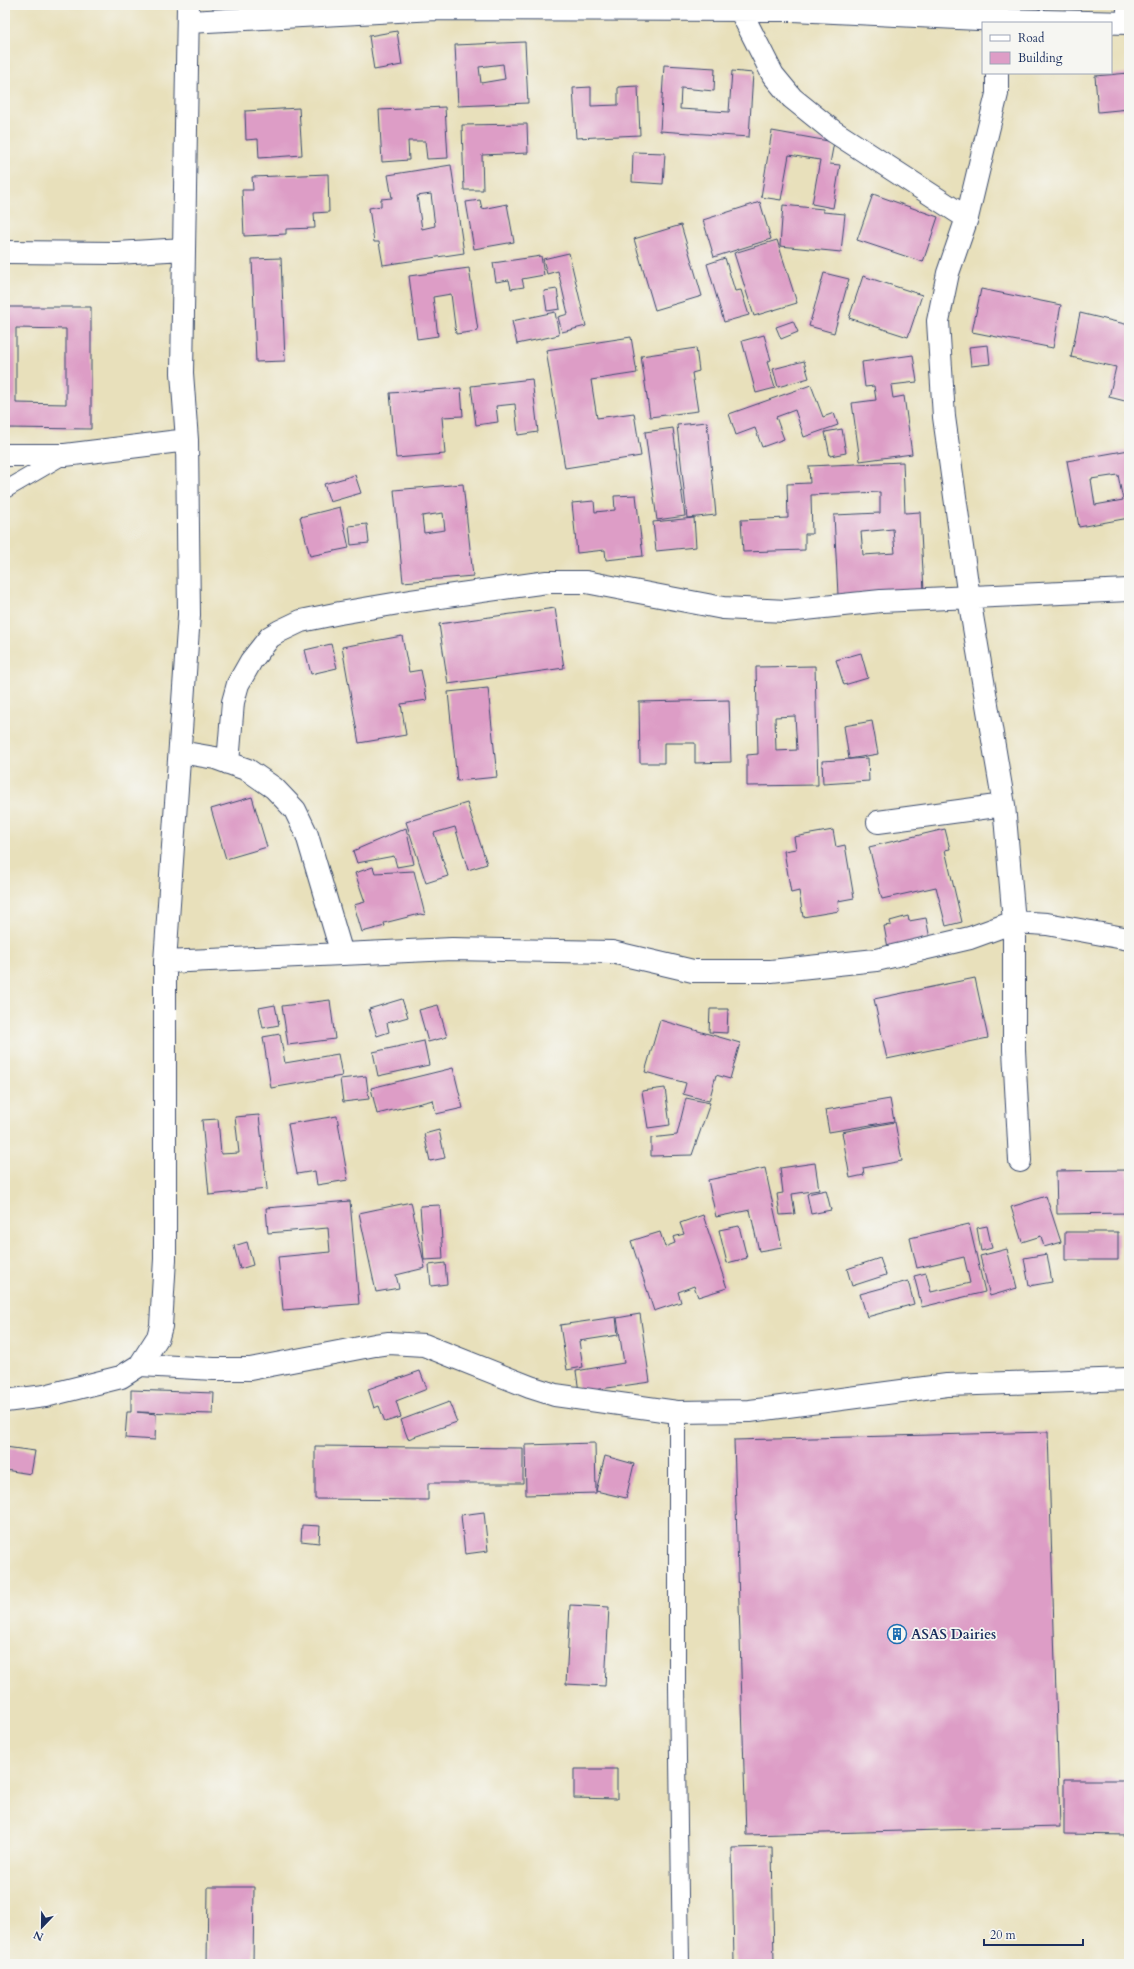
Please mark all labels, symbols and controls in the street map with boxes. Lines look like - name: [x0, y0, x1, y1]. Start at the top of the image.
- legend: [982, 22, 1112, 74]
- text: Road: [1018, 30, 1045, 46]
- text: Building: [1018, 50, 1063, 66]
- building icon: ASAS Dairies: [886, 1623, 908, 1645]
- place label: ASAS Dairies: [911, 1625, 996, 1644]
- north arrow: [22, 1907, 62, 1947]
- scale bar: [984, 1921, 1083, 1947]
- text: N: [31, 1927, 46, 1945]
- text: 20 m: [990, 1927, 1017, 1943]

